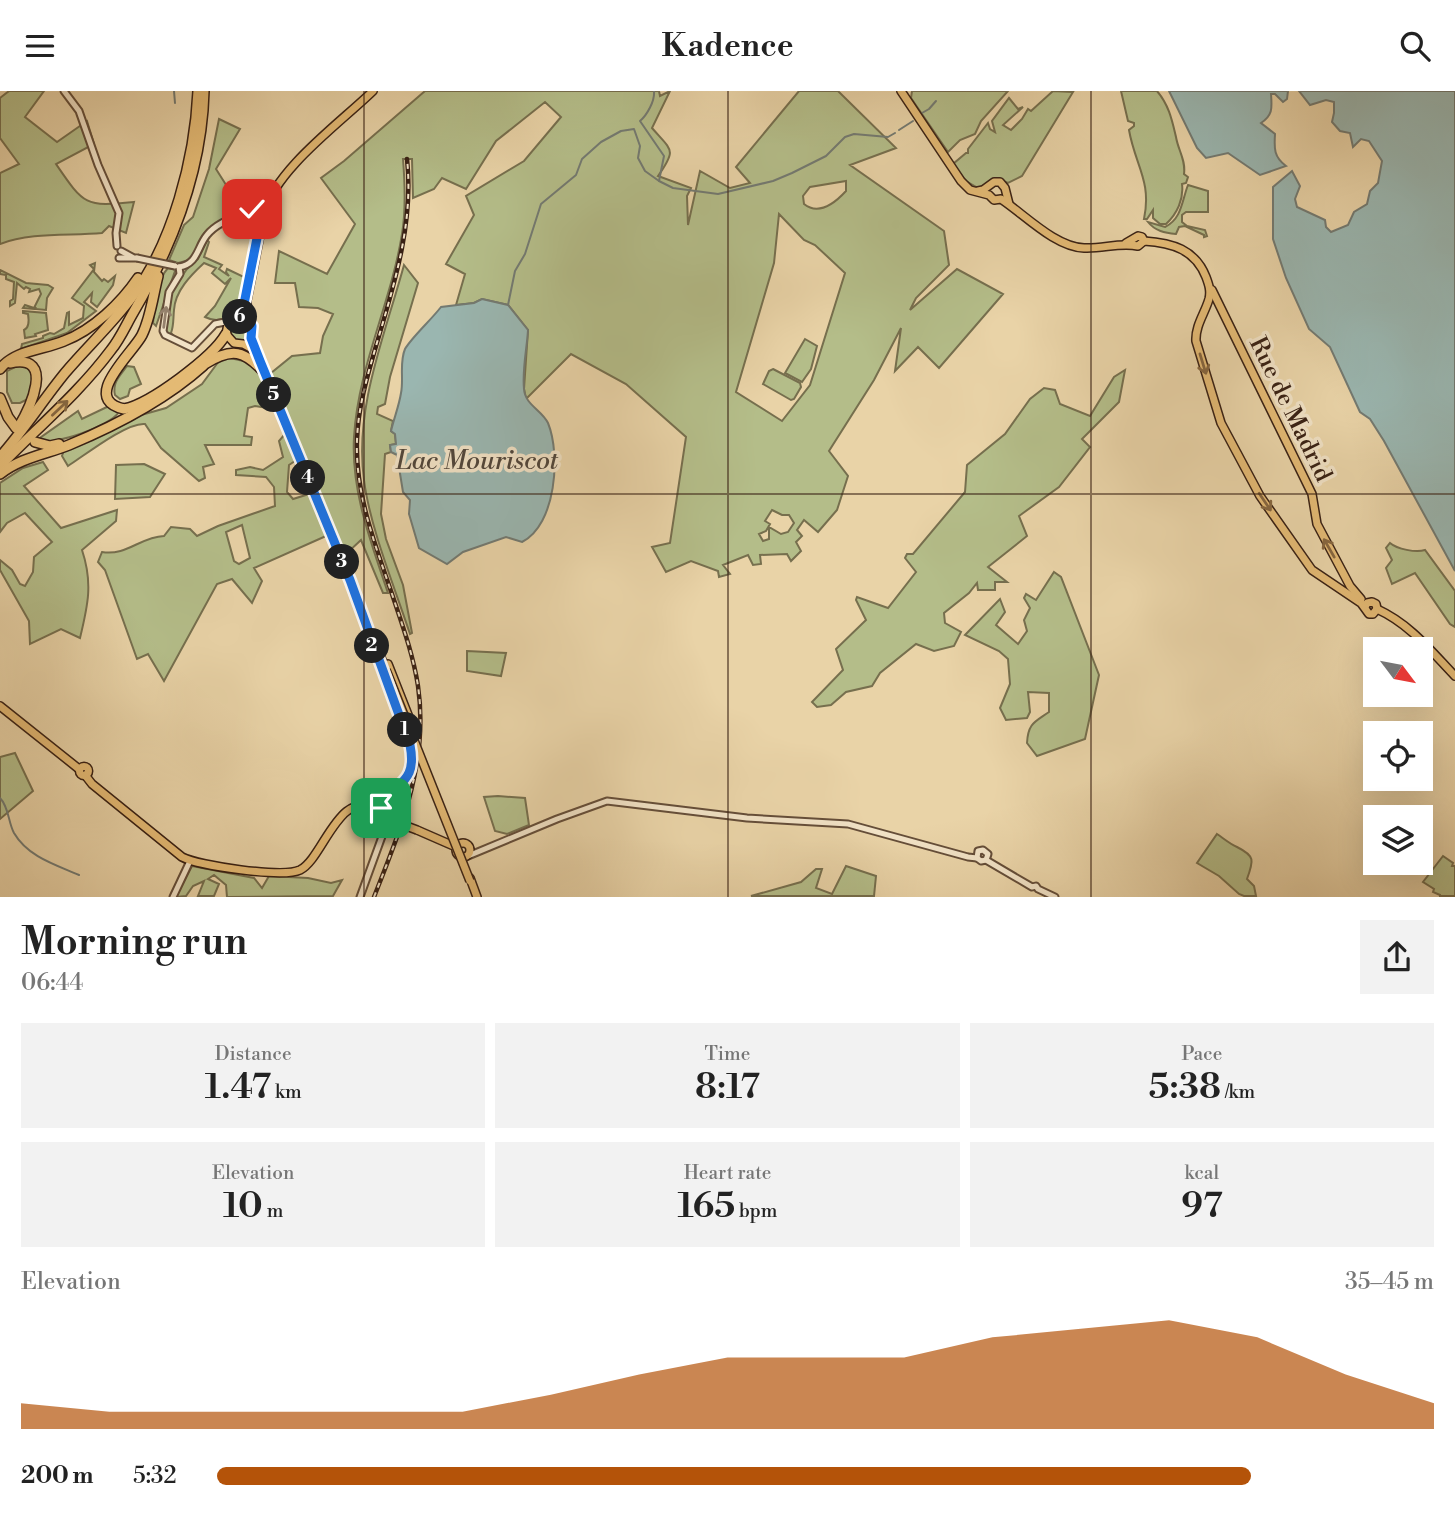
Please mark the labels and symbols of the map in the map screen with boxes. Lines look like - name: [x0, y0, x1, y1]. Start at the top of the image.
- pin: [222, 179, 282, 239]
- pin: 6: [222, 299, 258, 335]
- one-way arrow: [158, 306, 171, 329]
- street label: Rue de Madrid: [1242, 332, 1338, 487]
- one-way arrow: [1198, 353, 1211, 375]
- pin: 5: [256, 377, 292, 413]
- one-way arrow: [51, 399, 68, 416]
- water label: Lac Mouriscot: [395, 445, 559, 477]
- pin: 4: [290, 461, 326, 495]
- one-way arrow: [1258, 492, 1272, 512]
- one-way arrow: [1322, 538, 1335, 559]
- pin: 3: [324, 545, 360, 580]
- pin: 2: [354, 629, 390, 663]
- north arrow: [1363, 637, 1433, 707]
- pin: 1: [388, 713, 422, 747]
- pin: [351, 778, 411, 838]

